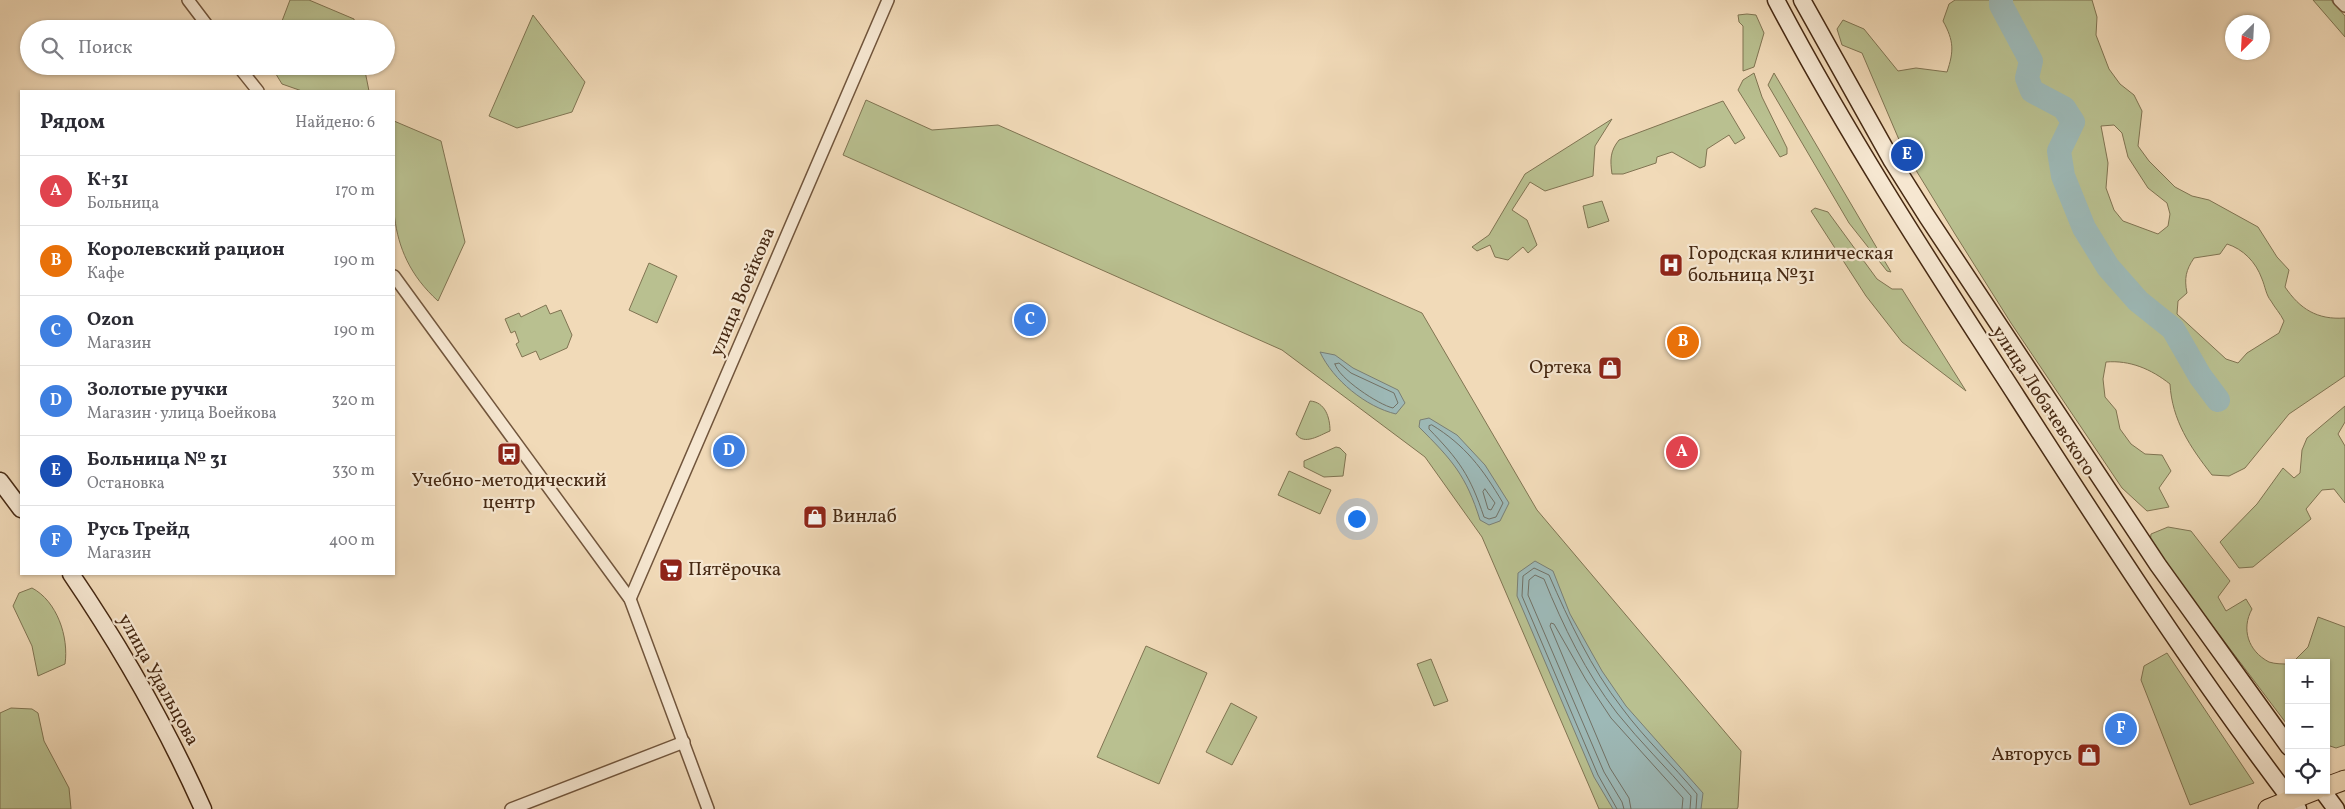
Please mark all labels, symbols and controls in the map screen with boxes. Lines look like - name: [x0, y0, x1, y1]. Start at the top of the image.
- north arrow: [2225, 15, 2270, 60]
- search box: [20, 20, 395, 75]
- icon: search: [38, 34, 66, 62]
- text: Поиск: [78, 35, 132, 61]
- text: Рядом: [40, 108, 105, 137]
- text: Найдено: 6: [295, 112, 375, 134]
- pin: E: [1891, 136, 1923, 174]
- text: К+31: [87, 167, 129, 193]
- text: A: [50, 180, 62, 202]
- text: 170 m: [335, 180, 375, 202]
- text: Больница: [87, 193, 159, 215]
- street label: улица Воейкова: [704, 223, 782, 361]
- text: Королевский рацион: [87, 237, 285, 263]
- place label: Городская клиническая больница №31: [1688, 241, 1893, 289]
- text: B: [51, 250, 61, 272]
- text: 190 m: [333, 250, 375, 272]
- hospital icon: Городская клиническая больница №31: [1658, 252, 1684, 278]
- text: Кафе: [87, 263, 125, 285]
- pin: C: [1014, 301, 1046, 339]
- text: Ozon: [87, 307, 134, 333]
- text: C: [51, 320, 61, 342]
- text: 190 m: [333, 320, 375, 342]
- street label: улица Лобачевского: [1985, 321, 2101, 481]
- pin: B: [1667, 323, 1699, 361]
- text: Магазин: [87, 333, 151, 355]
- place label: Ортека: [1529, 355, 1592, 381]
- shop icon: Ортека: [1597, 355, 1623, 381]
- text: Золотые ручки: [87, 377, 228, 403]
- text: D: [50, 390, 62, 412]
- text: 320 m: [331, 390, 375, 412]
- text: Магазин · улица Воейкова: [87, 403, 277, 425]
- pin: D: [713, 432, 745, 470]
- pin: A: [1666, 433, 1698, 471]
- bus stop icon: Учебно-методический центр: [496, 441, 522, 467]
- text: Больница № 31: [87, 447, 227, 473]
- text: E: [51, 460, 61, 482]
- text: 330 m: [332, 460, 375, 482]
- place label: Учебно-методический центр: [412, 468, 606, 516]
- text: Остановка: [87, 473, 165, 495]
- shop icon: Винлаб: [802, 504, 828, 530]
- place label: Винлаб: [832, 504, 897, 530]
- your location: [1344, 506, 1370, 532]
- text: Русь Трейд: [87, 517, 190, 543]
- text: F: [51, 530, 61, 552]
- text: 400 m: [329, 530, 375, 552]
- text: Магазин: [87, 543, 151, 565]
- supermarket icon: Пятёрочка: [658, 557, 684, 583]
- place label: Пятёрочка: [688, 557, 781, 583]
- street label: улица Удальцова: [111, 609, 205, 751]
- map controls: [2285, 659, 2330, 794]
- button: +: [2285, 659, 2330, 704]
- button: −: [2285, 704, 2330, 749]
- pin: F: [2105, 710, 2137, 748]
- place label: Авторусь: [1991, 742, 2072, 768]
- shop icon: Авторусь: [2076, 742, 2102, 768]
- button: locate: [2285, 749, 2330, 794]

